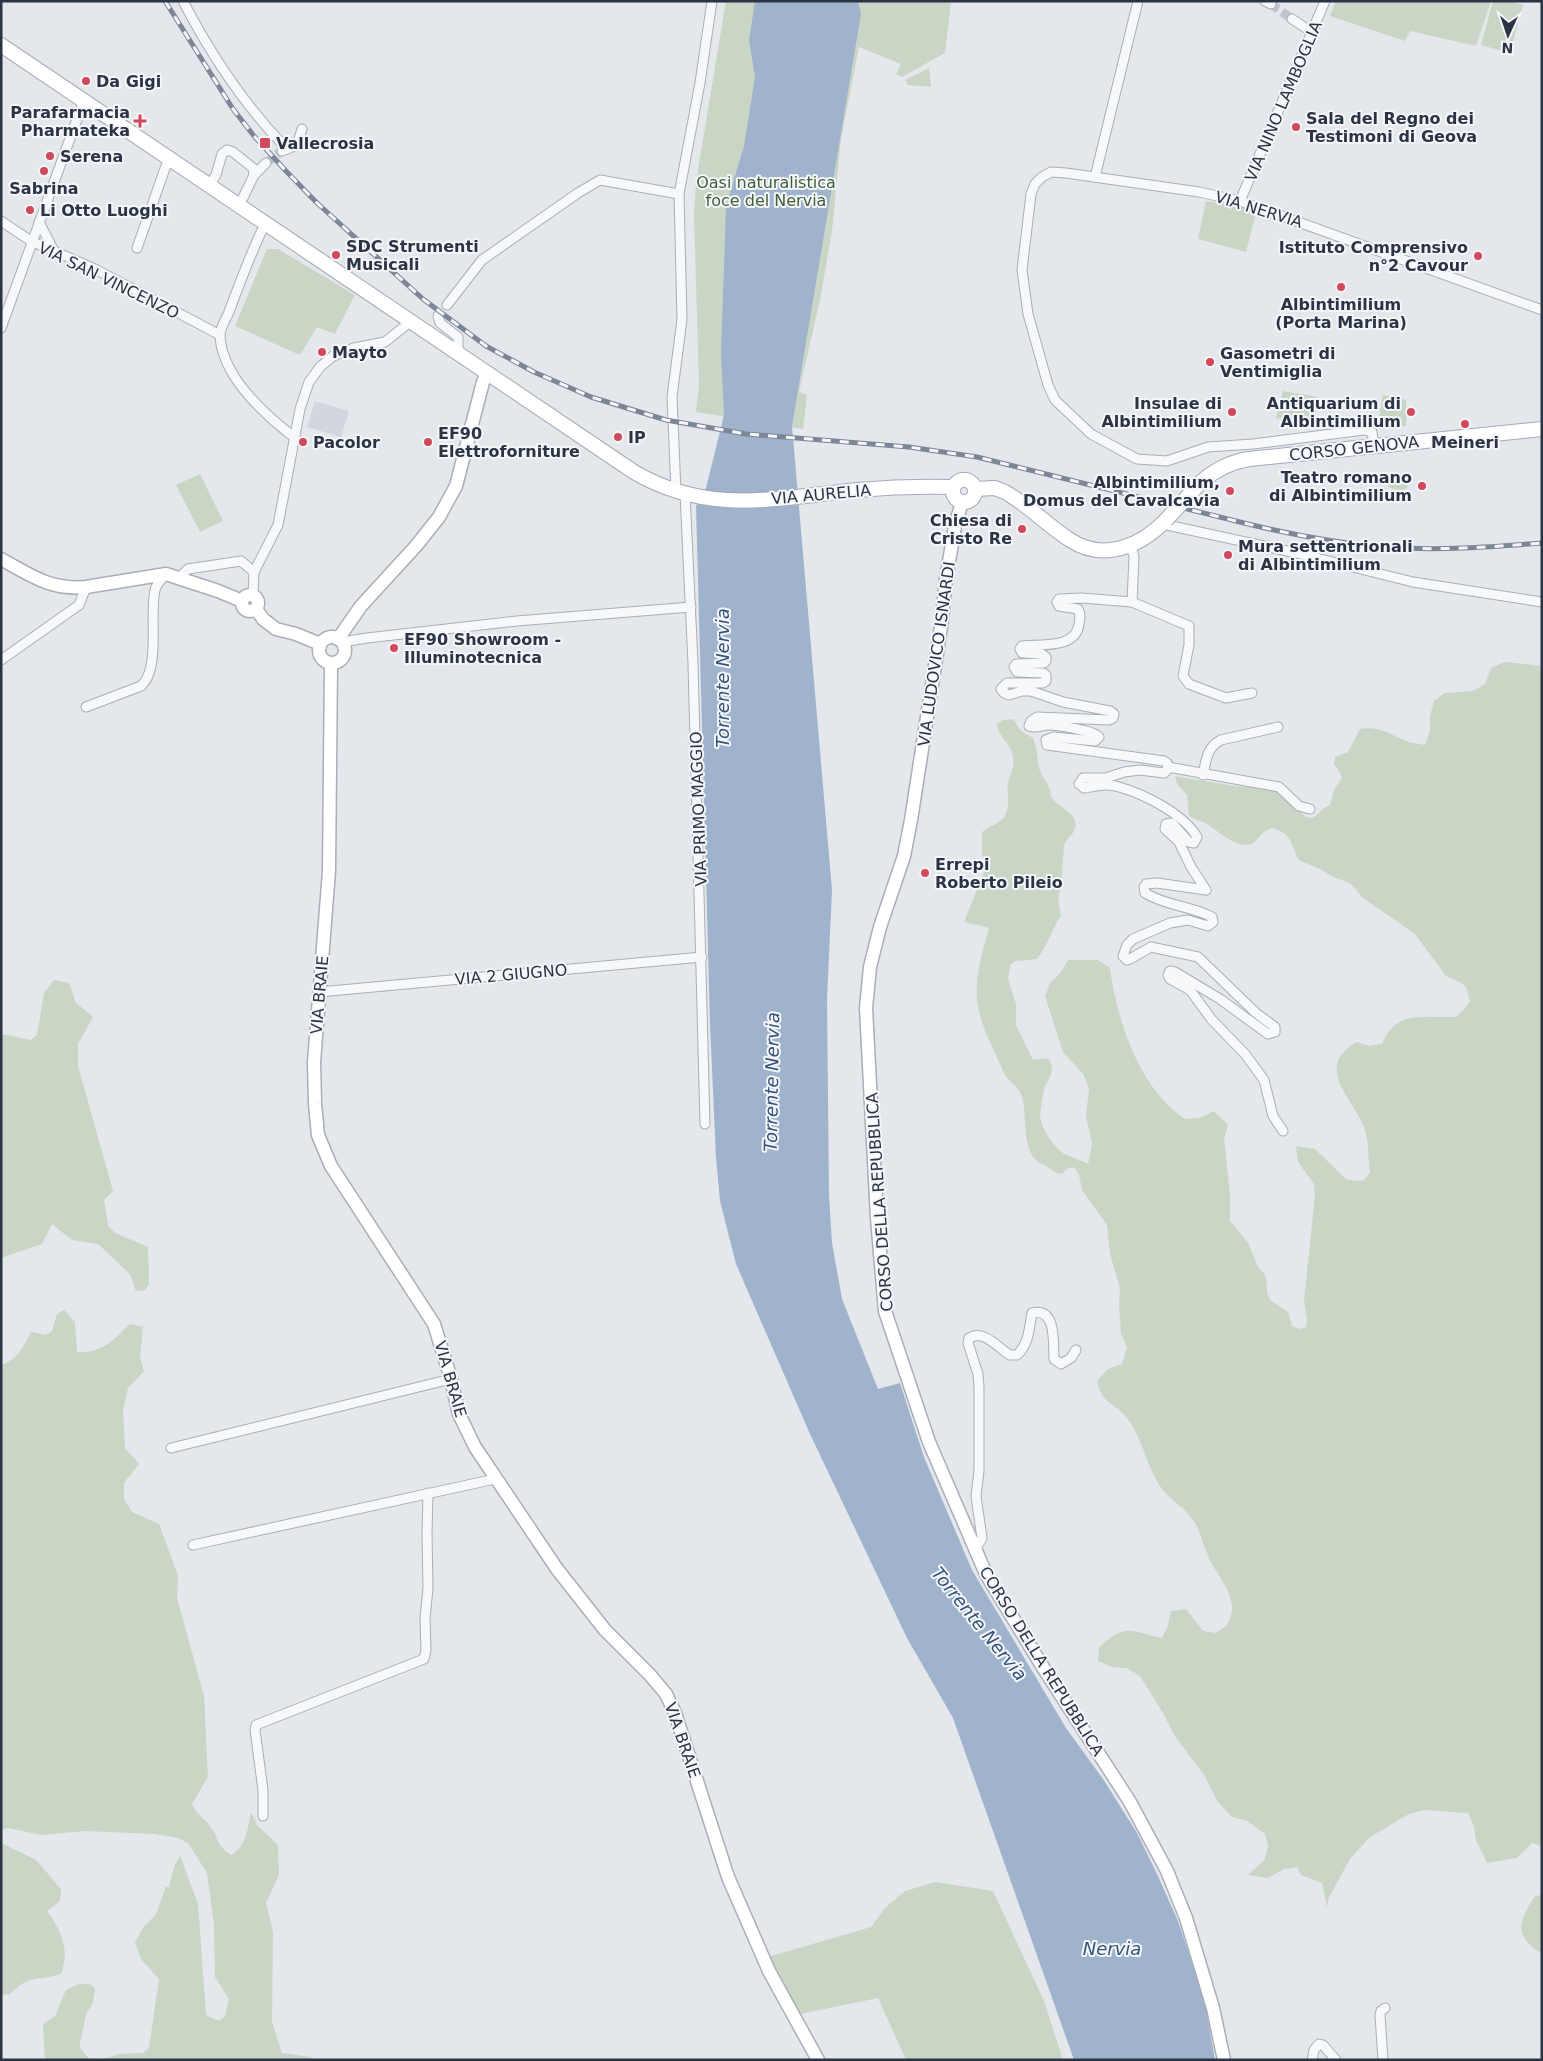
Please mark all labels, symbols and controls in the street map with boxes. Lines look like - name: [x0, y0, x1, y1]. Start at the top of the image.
- north arrow: [1483, 10, 1533, 60]
- street label: VIA NINO LAMBOGLIA: [1241, 18, 1326, 184]
- text: N: [1501, 40, 1514, 56]
- place label: Da Gigi: [96, 72, 161, 91]
- marker: Da Gigi: [80, 75, 92, 87]
- place label: Parafarmacia Pharmateka: [10, 103, 130, 140]
- place label: Sala del Regno dei Testimoni di Geova: [1306, 109, 1477, 146]
- marker: Parafarmacia Pharmateka: [134, 115, 146, 127]
- marker: Sala del Regno dei Testimoni di Geova: [1290, 121, 1302, 133]
- place label: Vallecrosia: [276, 134, 374, 153]
- marker: Vallecrosia: [258, 136, 272, 150]
- place label: Serena: [60, 147, 123, 166]
- marker: Serena: [44, 150, 56, 162]
- marker: Sabrina: [38, 165, 50, 177]
- park label: Oasi naturalistica foce del Nervia: [696, 173, 836, 210]
- place label: Sabrina: [9, 179, 79, 198]
- street label: VIA NERVIA: [1213, 187, 1305, 232]
- place label: Li Otto Luoghi: [40, 201, 168, 220]
- marker: Li Otto Luoghi: [24, 204, 36, 216]
- place label: SDC Strumenti Musicali: [346, 237, 479, 274]
- street label: VIA SAN VINCENZO: [35, 238, 182, 323]
- place label: Istituto Comprensivo n°2 Cavour: [1279, 238, 1468, 275]
- marker: SDC Strumenti Musicali: [330, 249, 342, 261]
- marker: Istituto Comprensivo n°2 Cavour: [1472, 250, 1484, 262]
- marker: Albintimilium (Porta Marina): [1335, 281, 1347, 293]
- place label: Albintimilium (Porta Marina): [1275, 295, 1407, 332]
- place label: Mayto: [332, 343, 387, 362]
- place label: Gasometri di Ventimiglia: [1220, 344, 1336, 381]
- marker: Mayto: [316, 346, 328, 358]
- marker: Gasometri di Ventimiglia: [1204, 356, 1216, 368]
- place label: Insulae di Albintimilium: [1101, 394, 1222, 431]
- place label: Antiquarium di Albintimilium: [1267, 394, 1401, 431]
- marker: Insulae di Albintimilium: [1226, 406, 1238, 418]
- marker: Antiquarium di Albintimilium: [1405, 406, 1417, 418]
- marker: Meineri: [1459, 418, 1471, 430]
- place label: EF90 Elettroforniture: [438, 424, 580, 461]
- place label: IP: [628, 428, 646, 447]
- marker: IP: [612, 431, 624, 443]
- street label: CORSO GENOVA: [1288, 432, 1420, 465]
- place label: Pacolor: [313, 433, 380, 452]
- place label: Meineri: [1431, 433, 1499, 452]
- marker: Pacolor: [297, 436, 309, 448]
- marker: EF90 Elettroforniture: [422, 436, 434, 448]
- place label: Teatro romano di Albintimilium: [1269, 468, 1412, 505]
- place label: Albintimilium, Domus del Cavalcavia: [1023, 473, 1220, 510]
- marker: Teatro romano di Albintimilium: [1416, 480, 1428, 492]
- street label: VIA AURELIA: [770, 481, 872, 508]
- marker: Albintimilium, Domus del Cavalcavia: [1224, 485, 1236, 497]
- place label: Chiesa di Cristo Re: [930, 511, 1012, 548]
- marker: Chiesa di Cristo Re: [1016, 523, 1028, 535]
- place label: Mura settentrionali di Albintimilium: [1238, 537, 1413, 574]
- marker: Mura settentrionali di Albintimilium: [1222, 549, 1234, 561]
- street label: VIA LUDOVICO ISNARDI: [914, 560, 959, 748]
- water label: Torrente Nervia: [712, 608, 733, 748]
- place label: EF90 Showroom - Illuminotecnica: [404, 630, 561, 667]
- marker: EF90 Showroom - Illuminotecnica: [388, 642, 400, 654]
- street label: VIA PRIMO MAGGIO: [686, 731, 711, 887]
- place label: Errepi Roberto Pileio: [935, 855, 1063, 892]
- marker: Errepi Roberto Pileio: [919, 867, 931, 879]
- street label: VIA BRAIE: [307, 955, 332, 1035]
- street label: VIA 2 GIUGNO: [454, 960, 568, 989]
- water label: Torrente Nervia: [760, 1012, 783, 1152]
- street label: CORSO DELLA REPUBBLICA: [862, 1092, 897, 1312]
- street label: VIA BRAIE: [431, 1339, 471, 1420]
- water label: Torrente Nervia: [927, 1563, 1031, 1685]
- street label: CORSO DELLA REPUBBLICA: [975, 1563, 1108, 1759]
- street label: VIA BRAIE: [661, 1700, 704, 1781]
- water label: Nervia: [1083, 1938, 1141, 1959]

